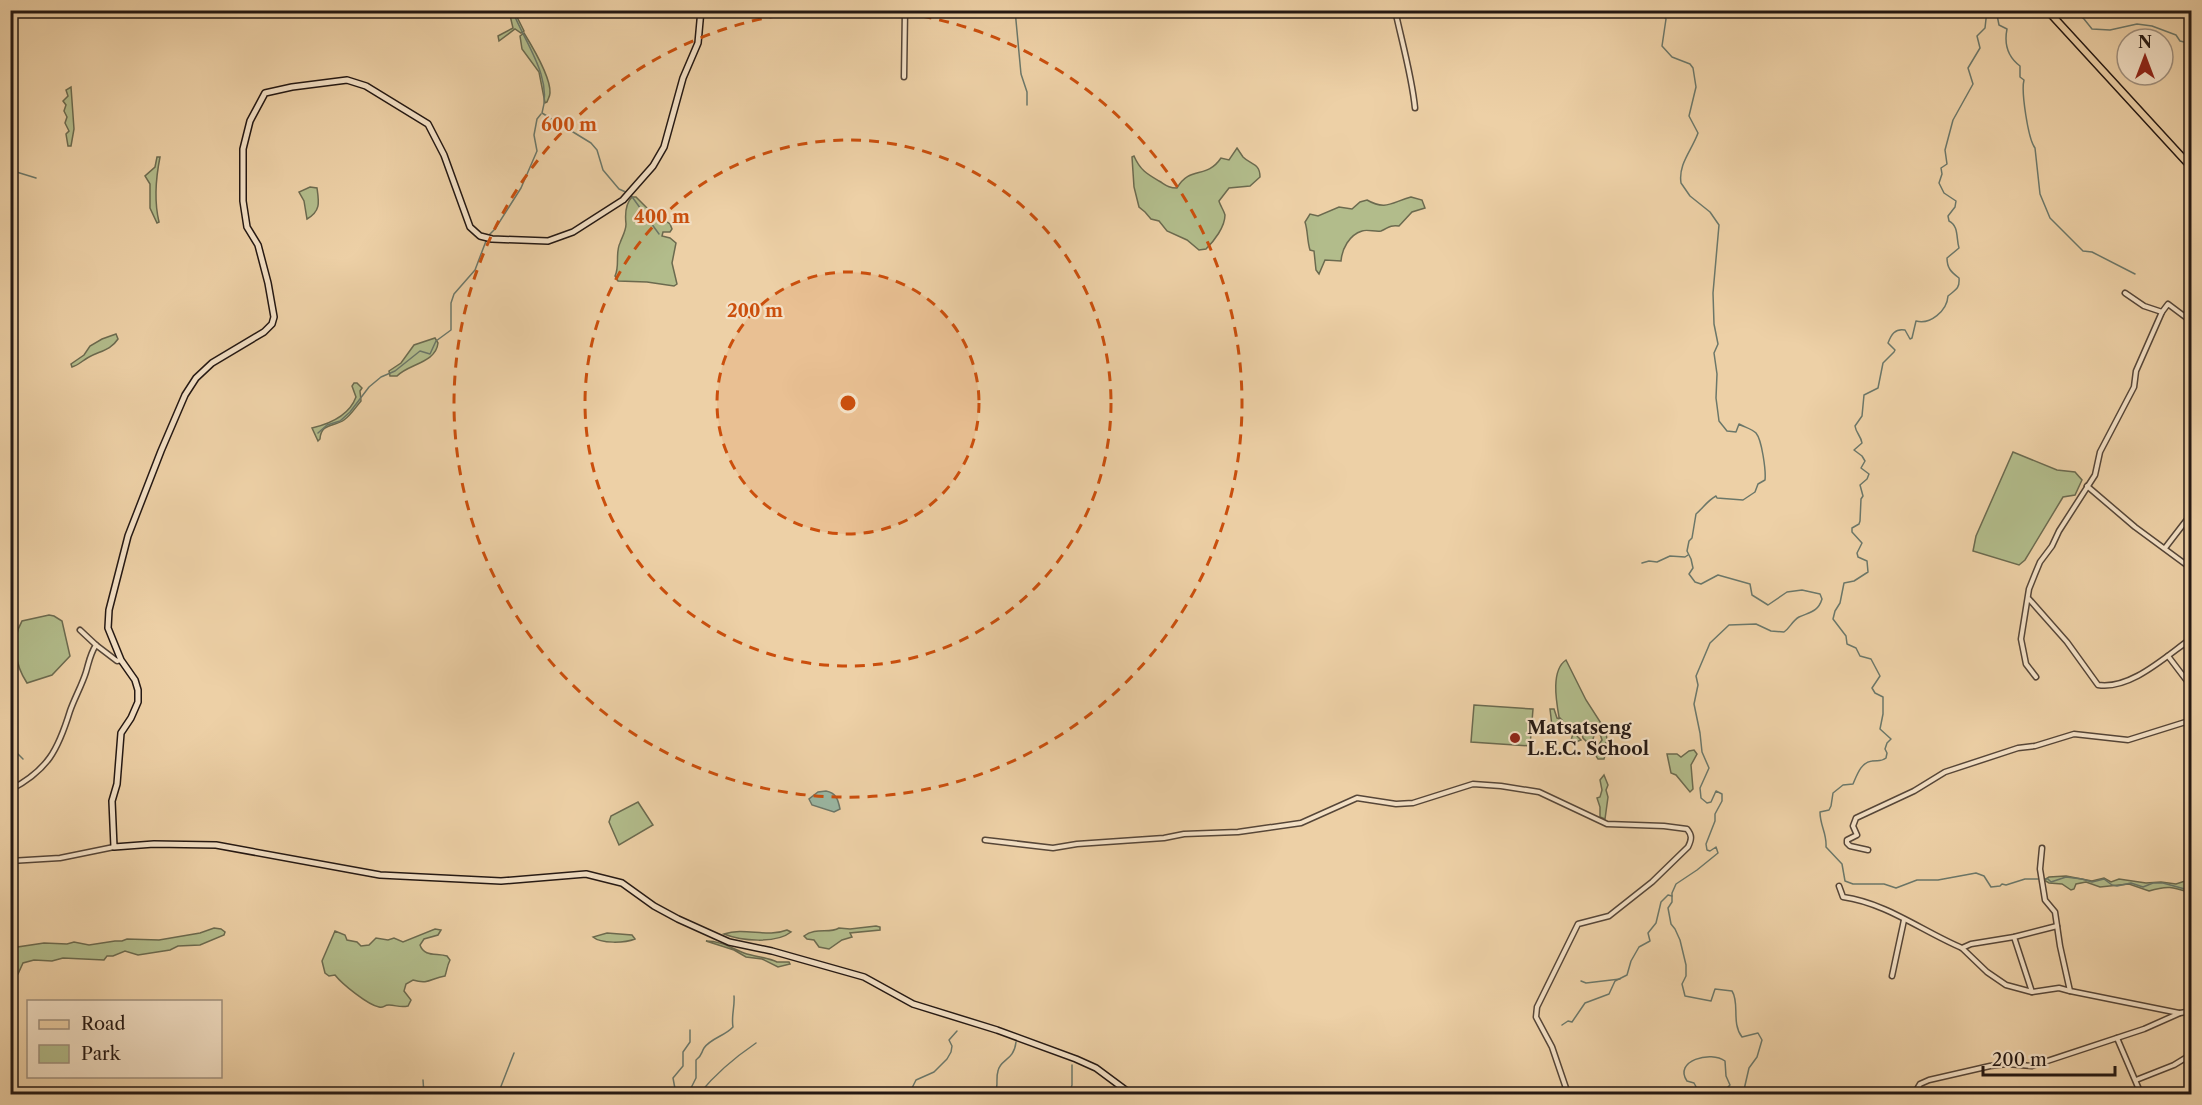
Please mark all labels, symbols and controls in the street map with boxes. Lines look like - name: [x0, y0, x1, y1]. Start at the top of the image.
- north arrow: [2115, 27, 2175, 87]
- text: N: [2138, 32, 2152, 52]
- text: 600 m: [541, 114, 597, 136]
- text: 400 m: [634, 206, 690, 228]
- text: 200 m: [727, 300, 783, 322]
- centre of rings: [838, 393, 858, 413]
- place label: Matsatseng L.E.C. School: [1527, 717, 1649, 760]
- marker: Matsatseng L.E.C. School: [1508, 731, 1522, 745]
- legend: [27, 1000, 222, 1078]
- text: Road: [81, 1013, 126, 1035]
- scale bar: [1983, 1039, 2115, 1077]
- text: Park: [81, 1043, 122, 1065]
- text: 200 m: [1992, 1049, 2047, 1071]

